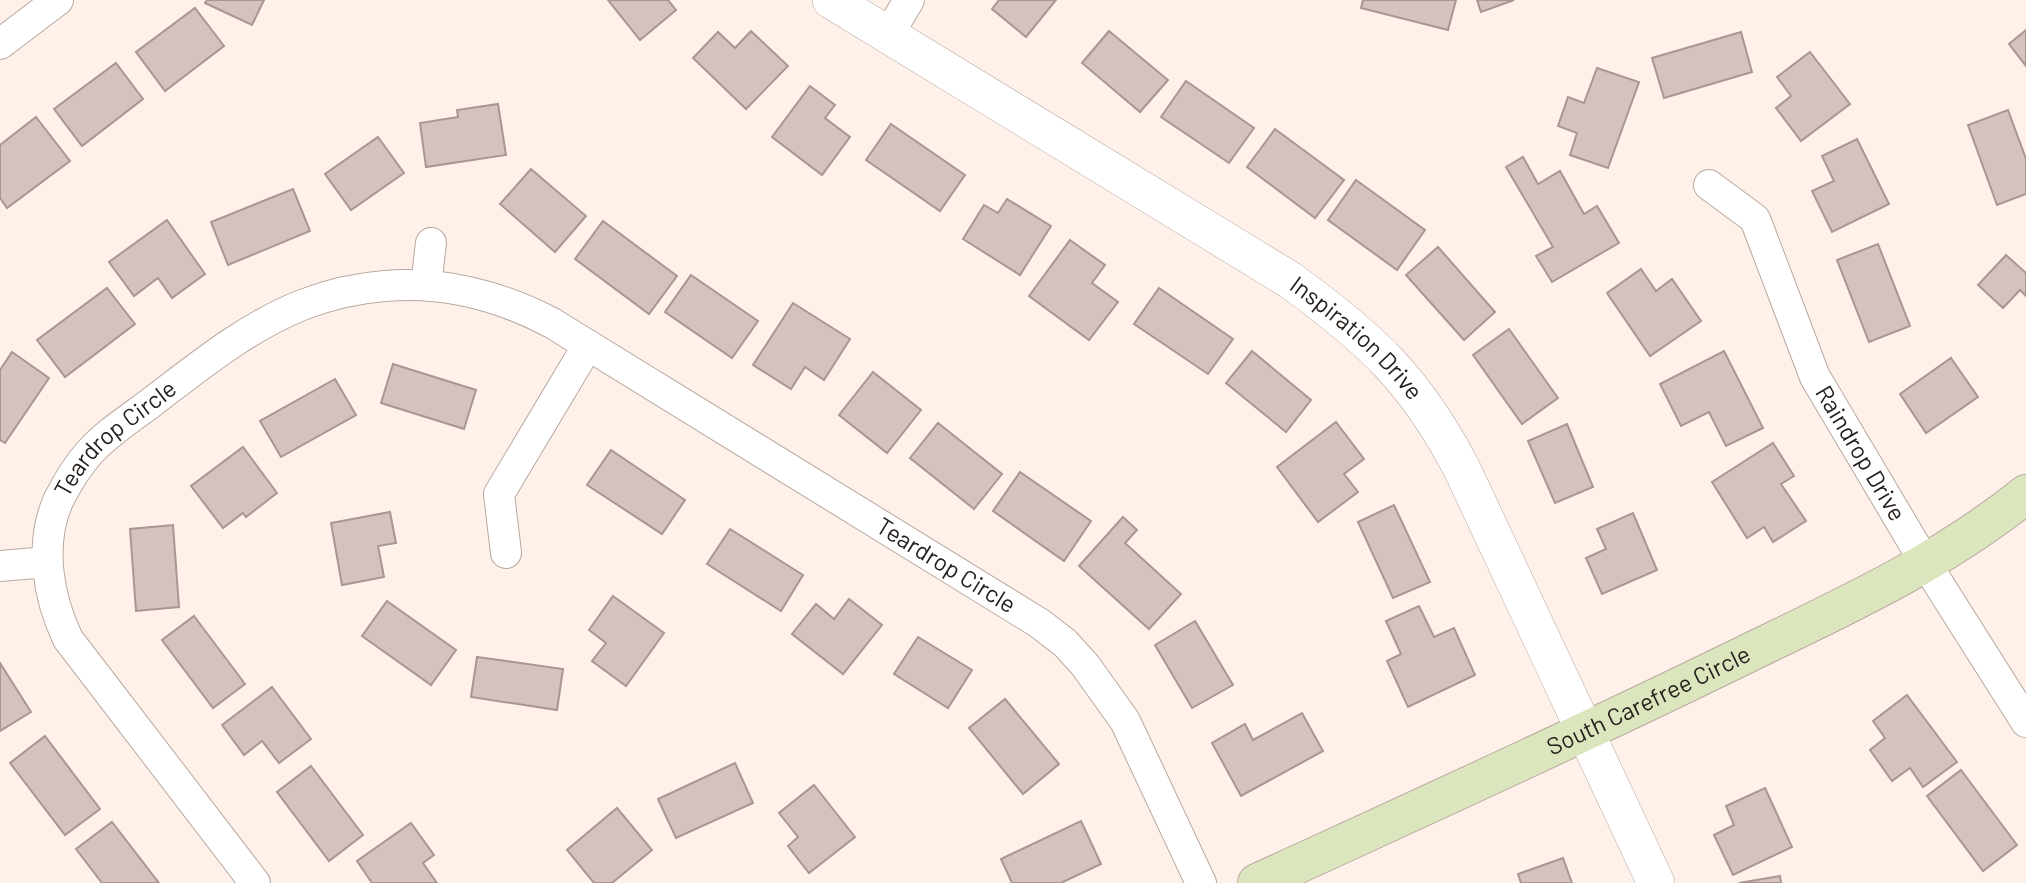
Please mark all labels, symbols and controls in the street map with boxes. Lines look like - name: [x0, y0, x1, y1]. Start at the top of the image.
- street label: Inspiration Drive: [1285, 269, 1430, 405]
- street label: Teardrop Circle: [47, 373, 181, 501]
- street label: Raindrop Drive: [1810, 380, 1913, 525]
- street label: Teardrop Circle: [872, 510, 1022, 618]
- street label: South Carefree Circle: [1542, 638, 1755, 760]

